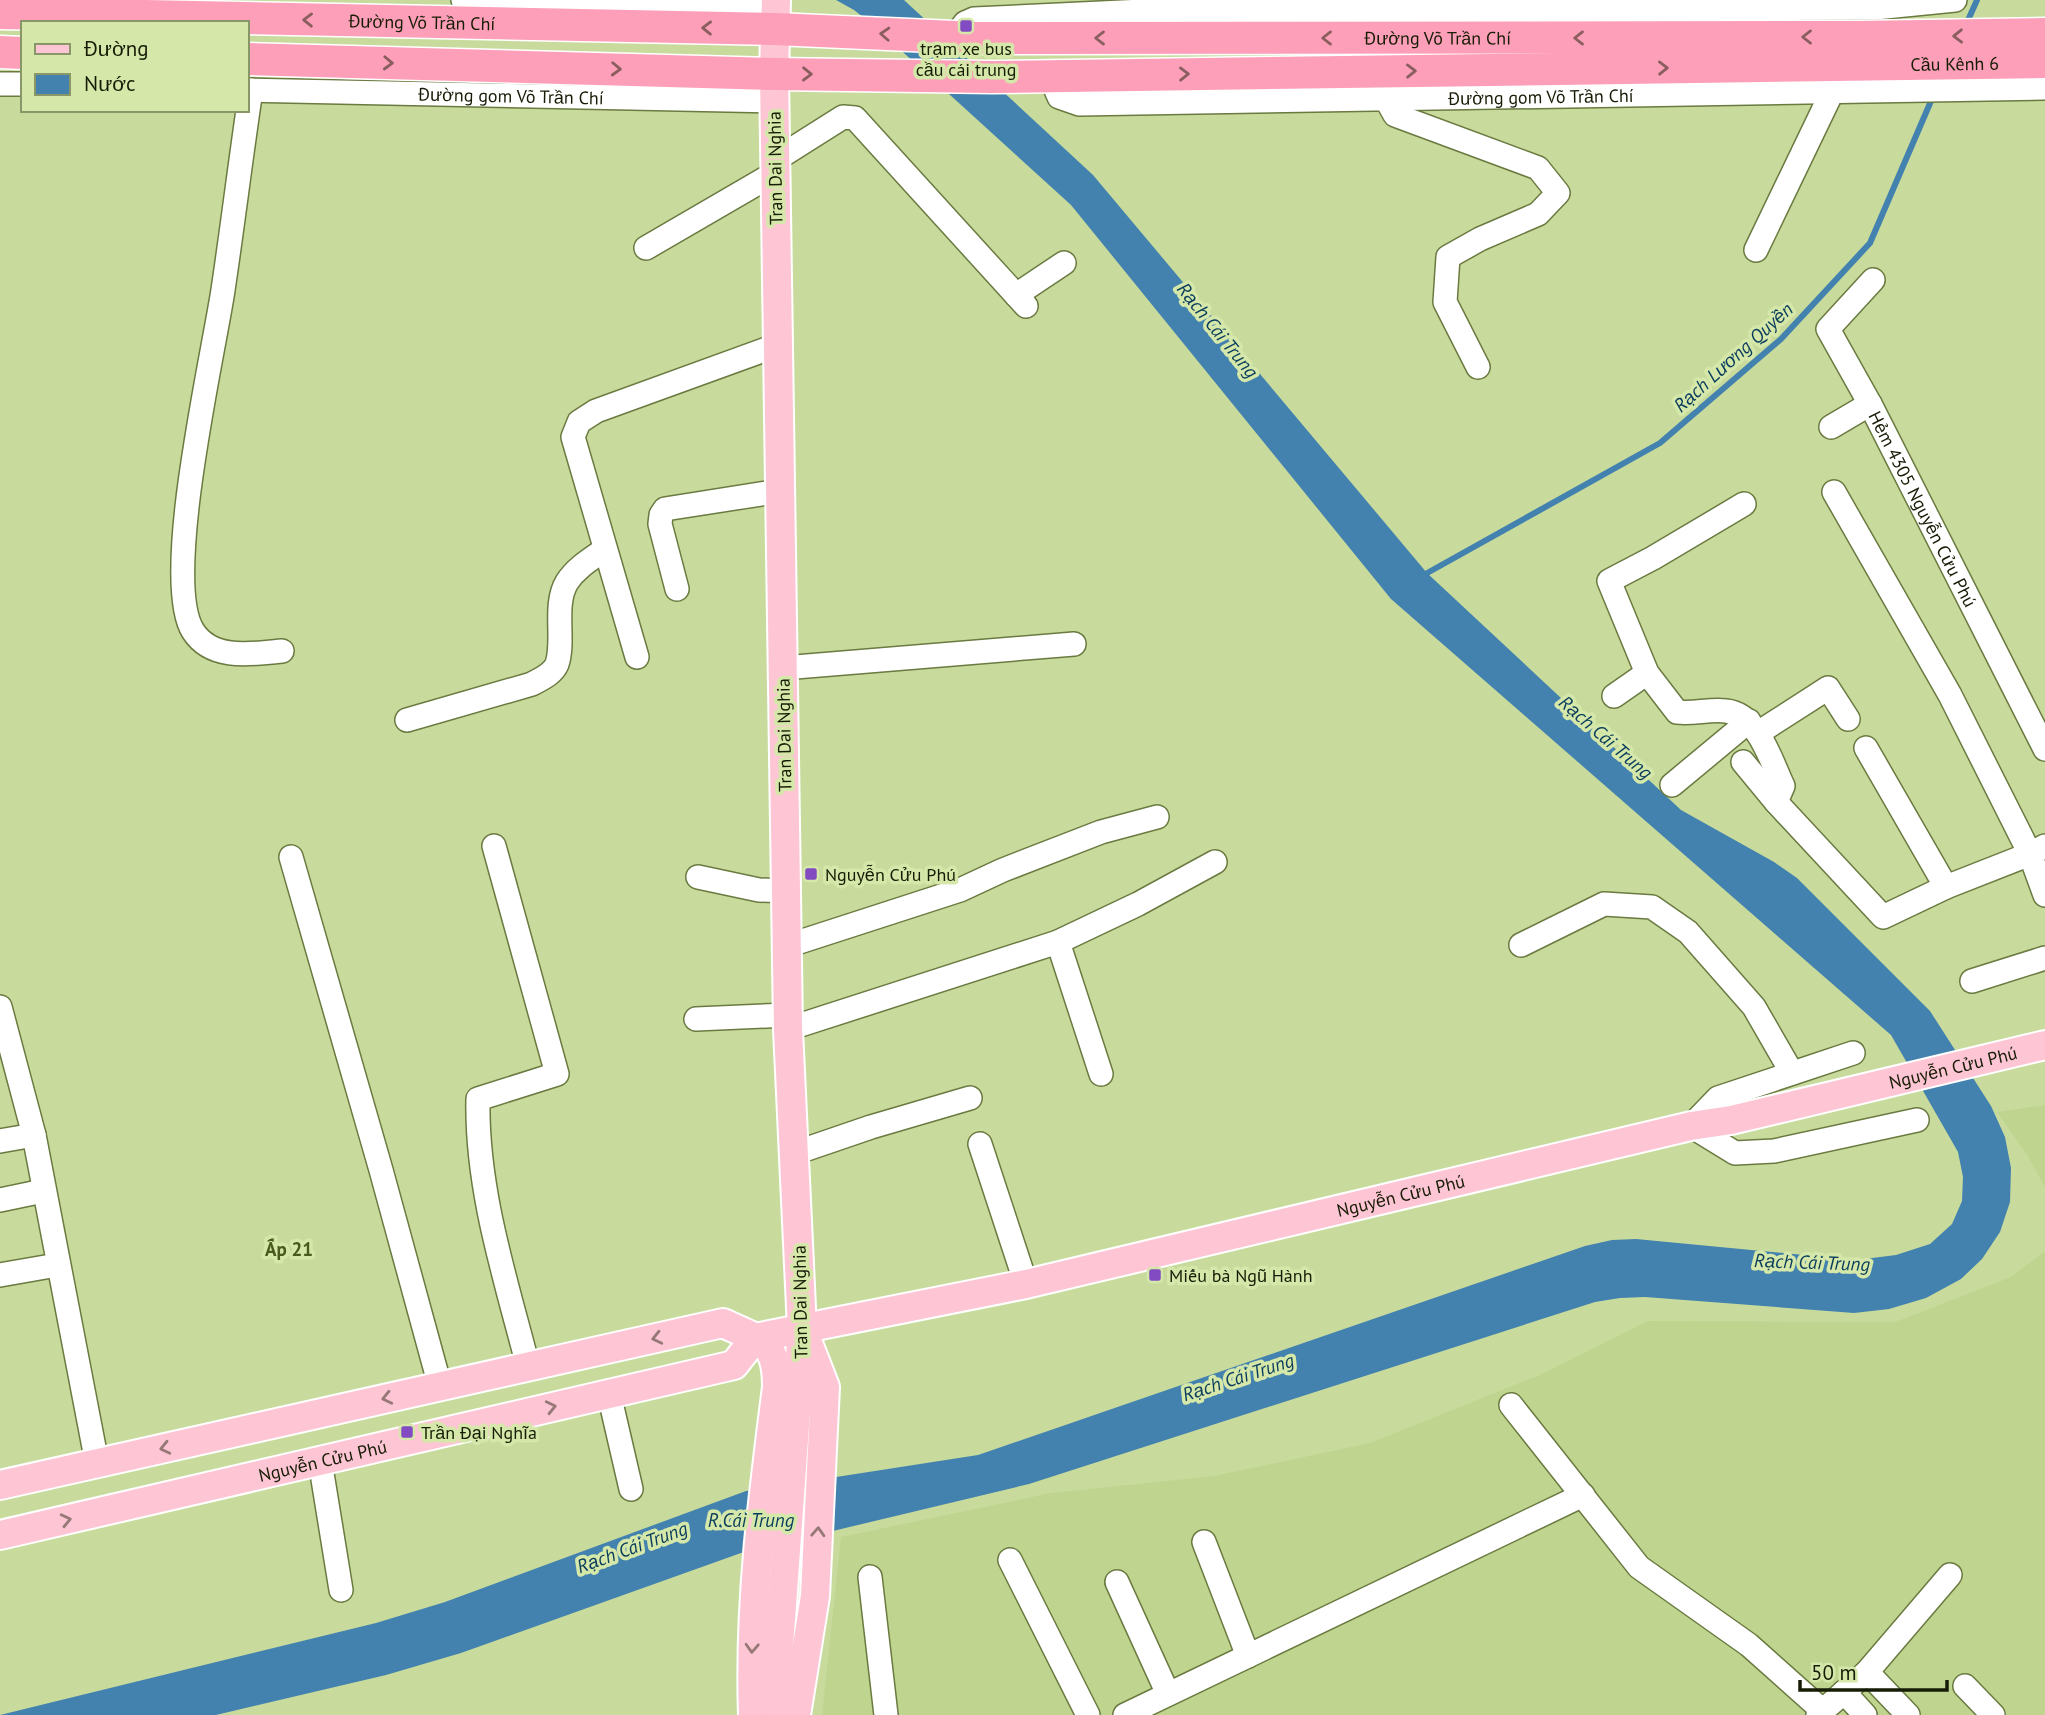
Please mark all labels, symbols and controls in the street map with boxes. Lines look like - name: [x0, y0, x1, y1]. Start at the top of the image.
- street label: Đường Võ Trần Chí: [347, 9, 496, 35]
- one-way arrow: [302, 12, 313, 27]
- marker: trạm xe bus cầu cái trung: [958, 18, 974, 34]
- one-way arrow: [701, 20, 712, 35]
- legend: [21, 21, 248, 112]
- street label: Đường Võ Trần Chí: [1363, 26, 1511, 49]
- one-way arrow: [880, 27, 891, 42]
- one-way arrow: [1952, 28, 1963, 44]
- one-way arrow: [1801, 29, 1812, 45]
- one-way arrow: [1094, 30, 1105, 46]
- one-way arrow: [1322, 30, 1332, 46]
- one-way arrow: [1574, 30, 1584, 46]
- text: Đường: [83, 35, 148, 62]
- place label: trạm xe bus cầu cái trung: [916, 37, 1016, 81]
- street label: Cầu Kênh 6: [1910, 51, 1999, 75]
- one-way arrow: [384, 55, 394, 71]
- one-way arrow: [1659, 60, 1669, 76]
- one-way arrow: [611, 62, 622, 77]
- one-way arrow: [1406, 64, 1417, 79]
- one-way arrow: [1179, 66, 1190, 82]
- one-way arrow: [802, 67, 813, 82]
- text: Nước: [84, 70, 135, 97]
- street label: Đường gom Võ Trần Chí: [417, 82, 604, 109]
- street label: Đường gom Võ Trần Chí: [1447, 83, 1634, 109]
- street label: Tran Dai Nghia: [763, 111, 787, 225]
- water label: Rạch Cái Trung: [1172, 277, 1264, 383]
- water label: Rạch Lương Quyền: [1668, 297, 1798, 417]
- street label: Hẻm 4305 Nguyễn Cửu Phú: [1864, 407, 1982, 611]
- street label: Tran Dai Nghia: [772, 678, 796, 792]
- water label: Rạch Cái Trung: [1554, 690, 1658, 784]
- place label: Nguyễn Cửu Phú: [825, 863, 956, 886]
- marker: Nguyễn Cửu Phú: [803, 866, 819, 882]
- street label: Nguyễn Cửu Phú: [1886, 1041, 2019, 1093]
- street label: Nguyễn Cửu Phú: [1334, 1169, 1467, 1221]
- district label: Ấp 21: [265, 1237, 313, 1261]
- street label: Tran Dai Nghia: [788, 1245, 812, 1359]
- water label: Rạch Cái Trung: [1754, 1248, 1871, 1276]
- place label: Miếu bà Ngũ Hành: [1169, 1264, 1312, 1287]
- marker: Miếu bà Ngũ Hành: [1147, 1267, 1163, 1283]
- one-way arrow: [651, 1329, 663, 1344]
- water label: Rạch Cái Trung: [1179, 1348, 1297, 1406]
- one-way arrow: [381, 1389, 393, 1404]
- one-way arrow: [545, 1401, 557, 1415]
- place label: Trần Đại Nghĩa: [421, 1421, 537, 1444]
- marker: Trần Đại Nghĩa: [399, 1424, 415, 1440]
- street label: Nguyễn Cửu Phú: [256, 1434, 389, 1486]
- one-way arrow: [159, 1440, 171, 1454]
- water label: R.Cái Trung: [708, 1508, 795, 1532]
- one-way arrow: [60, 1513, 72, 1528]
- water label: Rạch Cái Trung: [573, 1516, 691, 1578]
- one-way arrow: [810, 1526, 825, 1537]
- one-way arrow: [745, 1642, 760, 1653]
- scale bar: [1800, 1648, 1947, 1692]
- text: 50 m: [1811, 1659, 1857, 1686]

